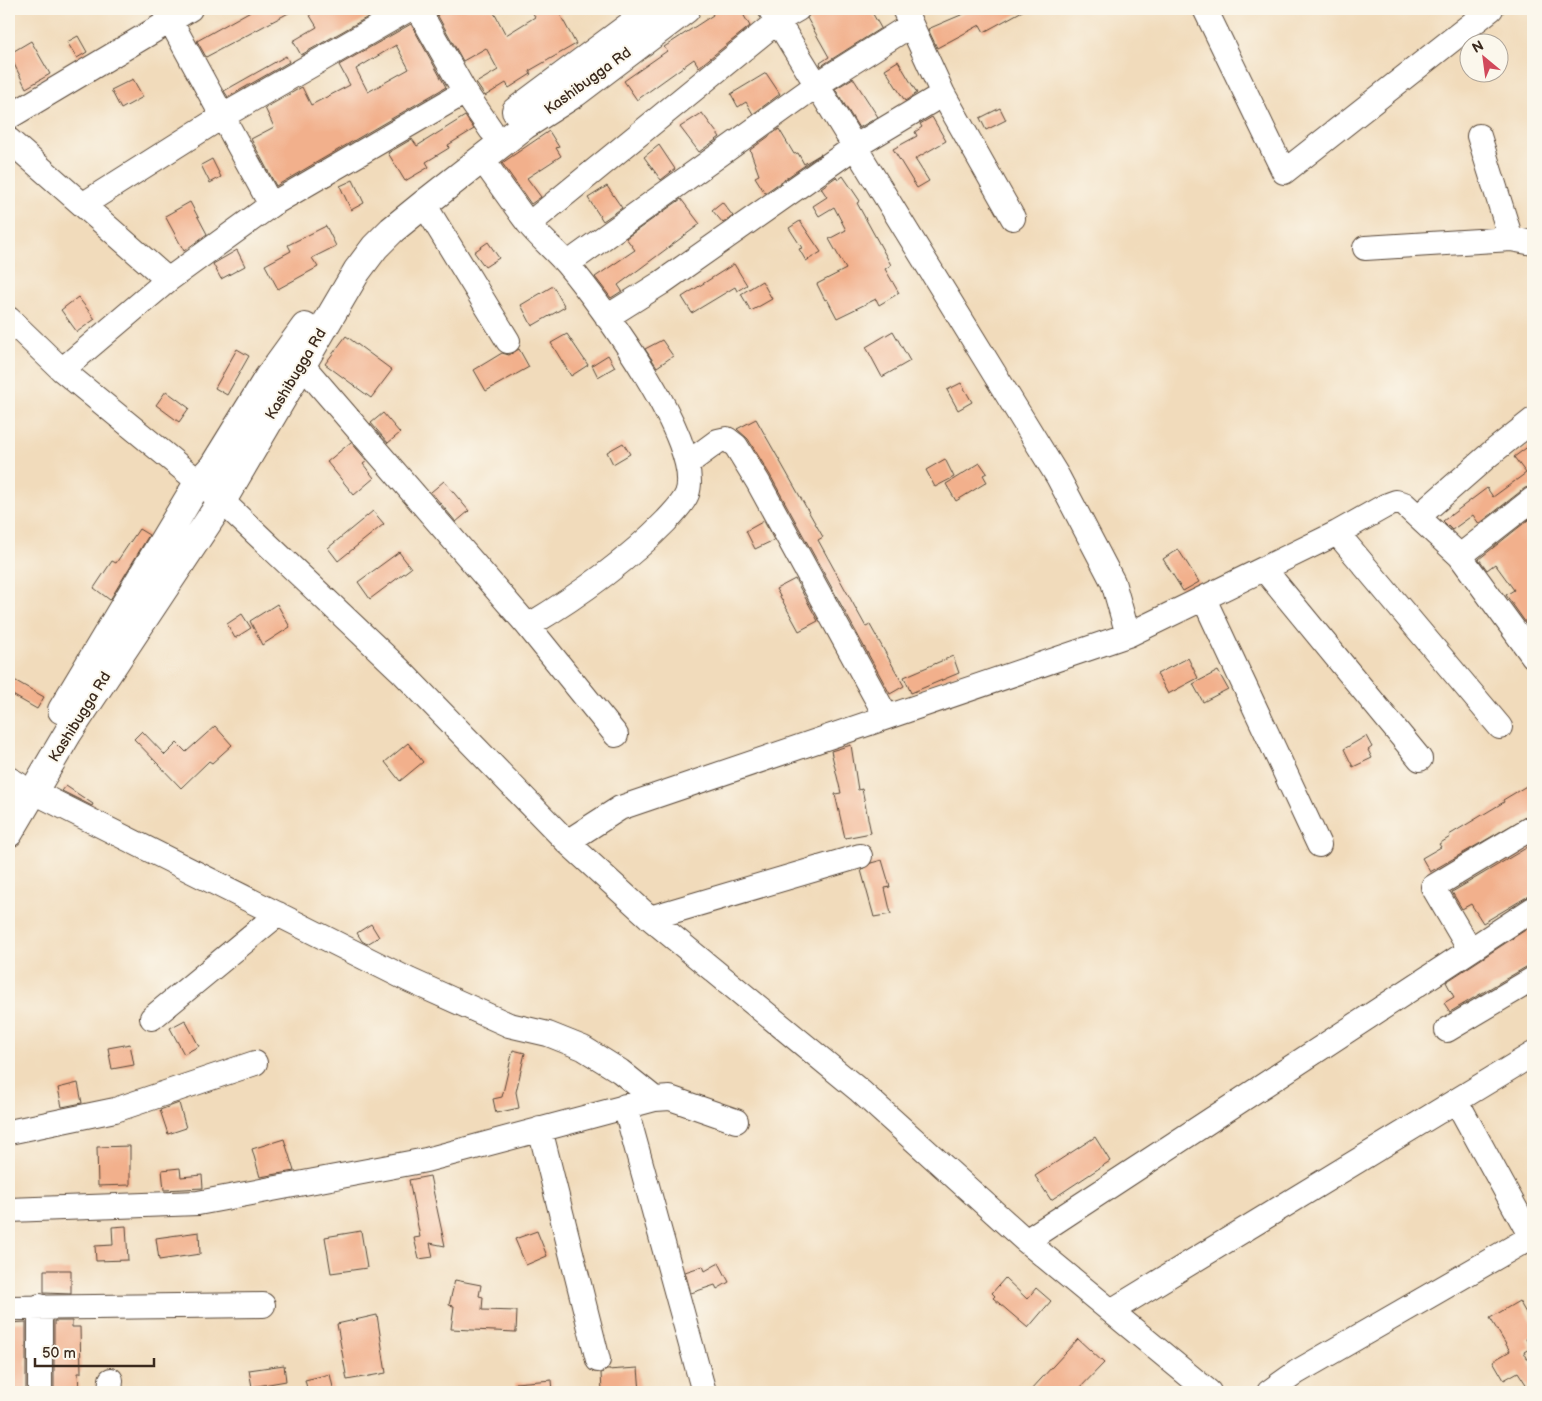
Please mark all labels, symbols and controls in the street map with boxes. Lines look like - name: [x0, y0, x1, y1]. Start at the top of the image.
- north arrow: [1460, 32, 1510, 82]
- text: N: [1469, 37, 1487, 57]
- street label: Kashibugga Rd: [541, 43, 635, 119]
- street label: Kashibugga Rd: [261, 325, 331, 423]
- street label: Kashibugga Rd: [45, 668, 115, 766]
- scale bar: [35, 1336, 154, 1368]
- text: 50 m: [42, 1344, 76, 1363]

